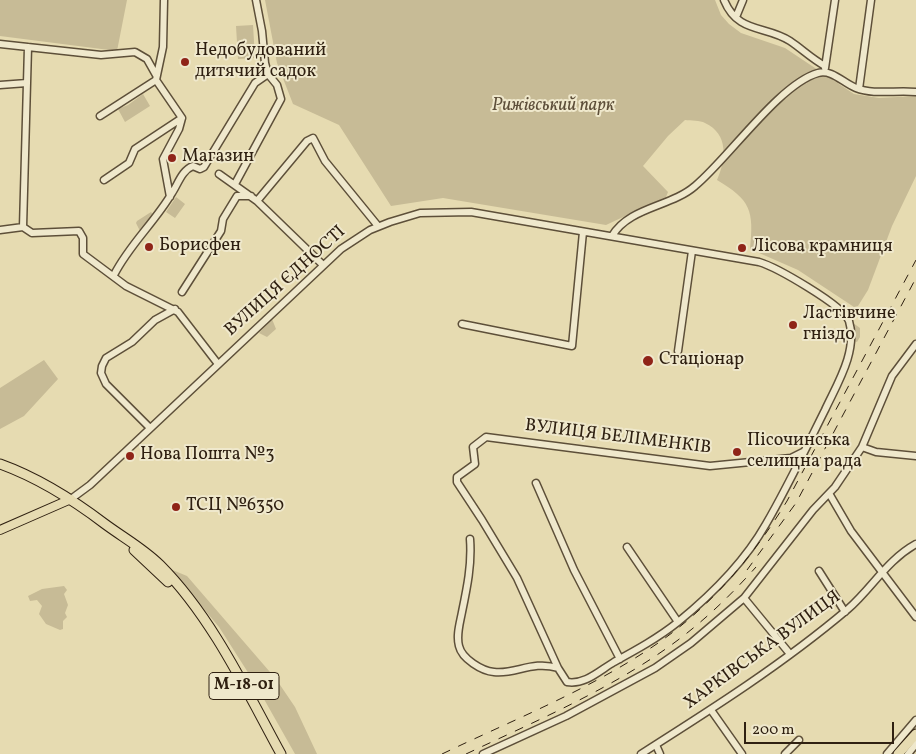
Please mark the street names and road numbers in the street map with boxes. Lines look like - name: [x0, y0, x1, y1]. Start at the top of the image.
- street label: ВУЛИЦЯ ЄДНОСТІ: [221, 222, 351, 342]
- street label: ВУЛИЦЯ БЕЛІМЕНКІВ: [524, 416, 712, 460]
- street label: ХАРКІВСЬКА ВУЛИЦЯ: [680, 587, 846, 715]
- road number: М-18-01: [209, 672, 279, 699]

